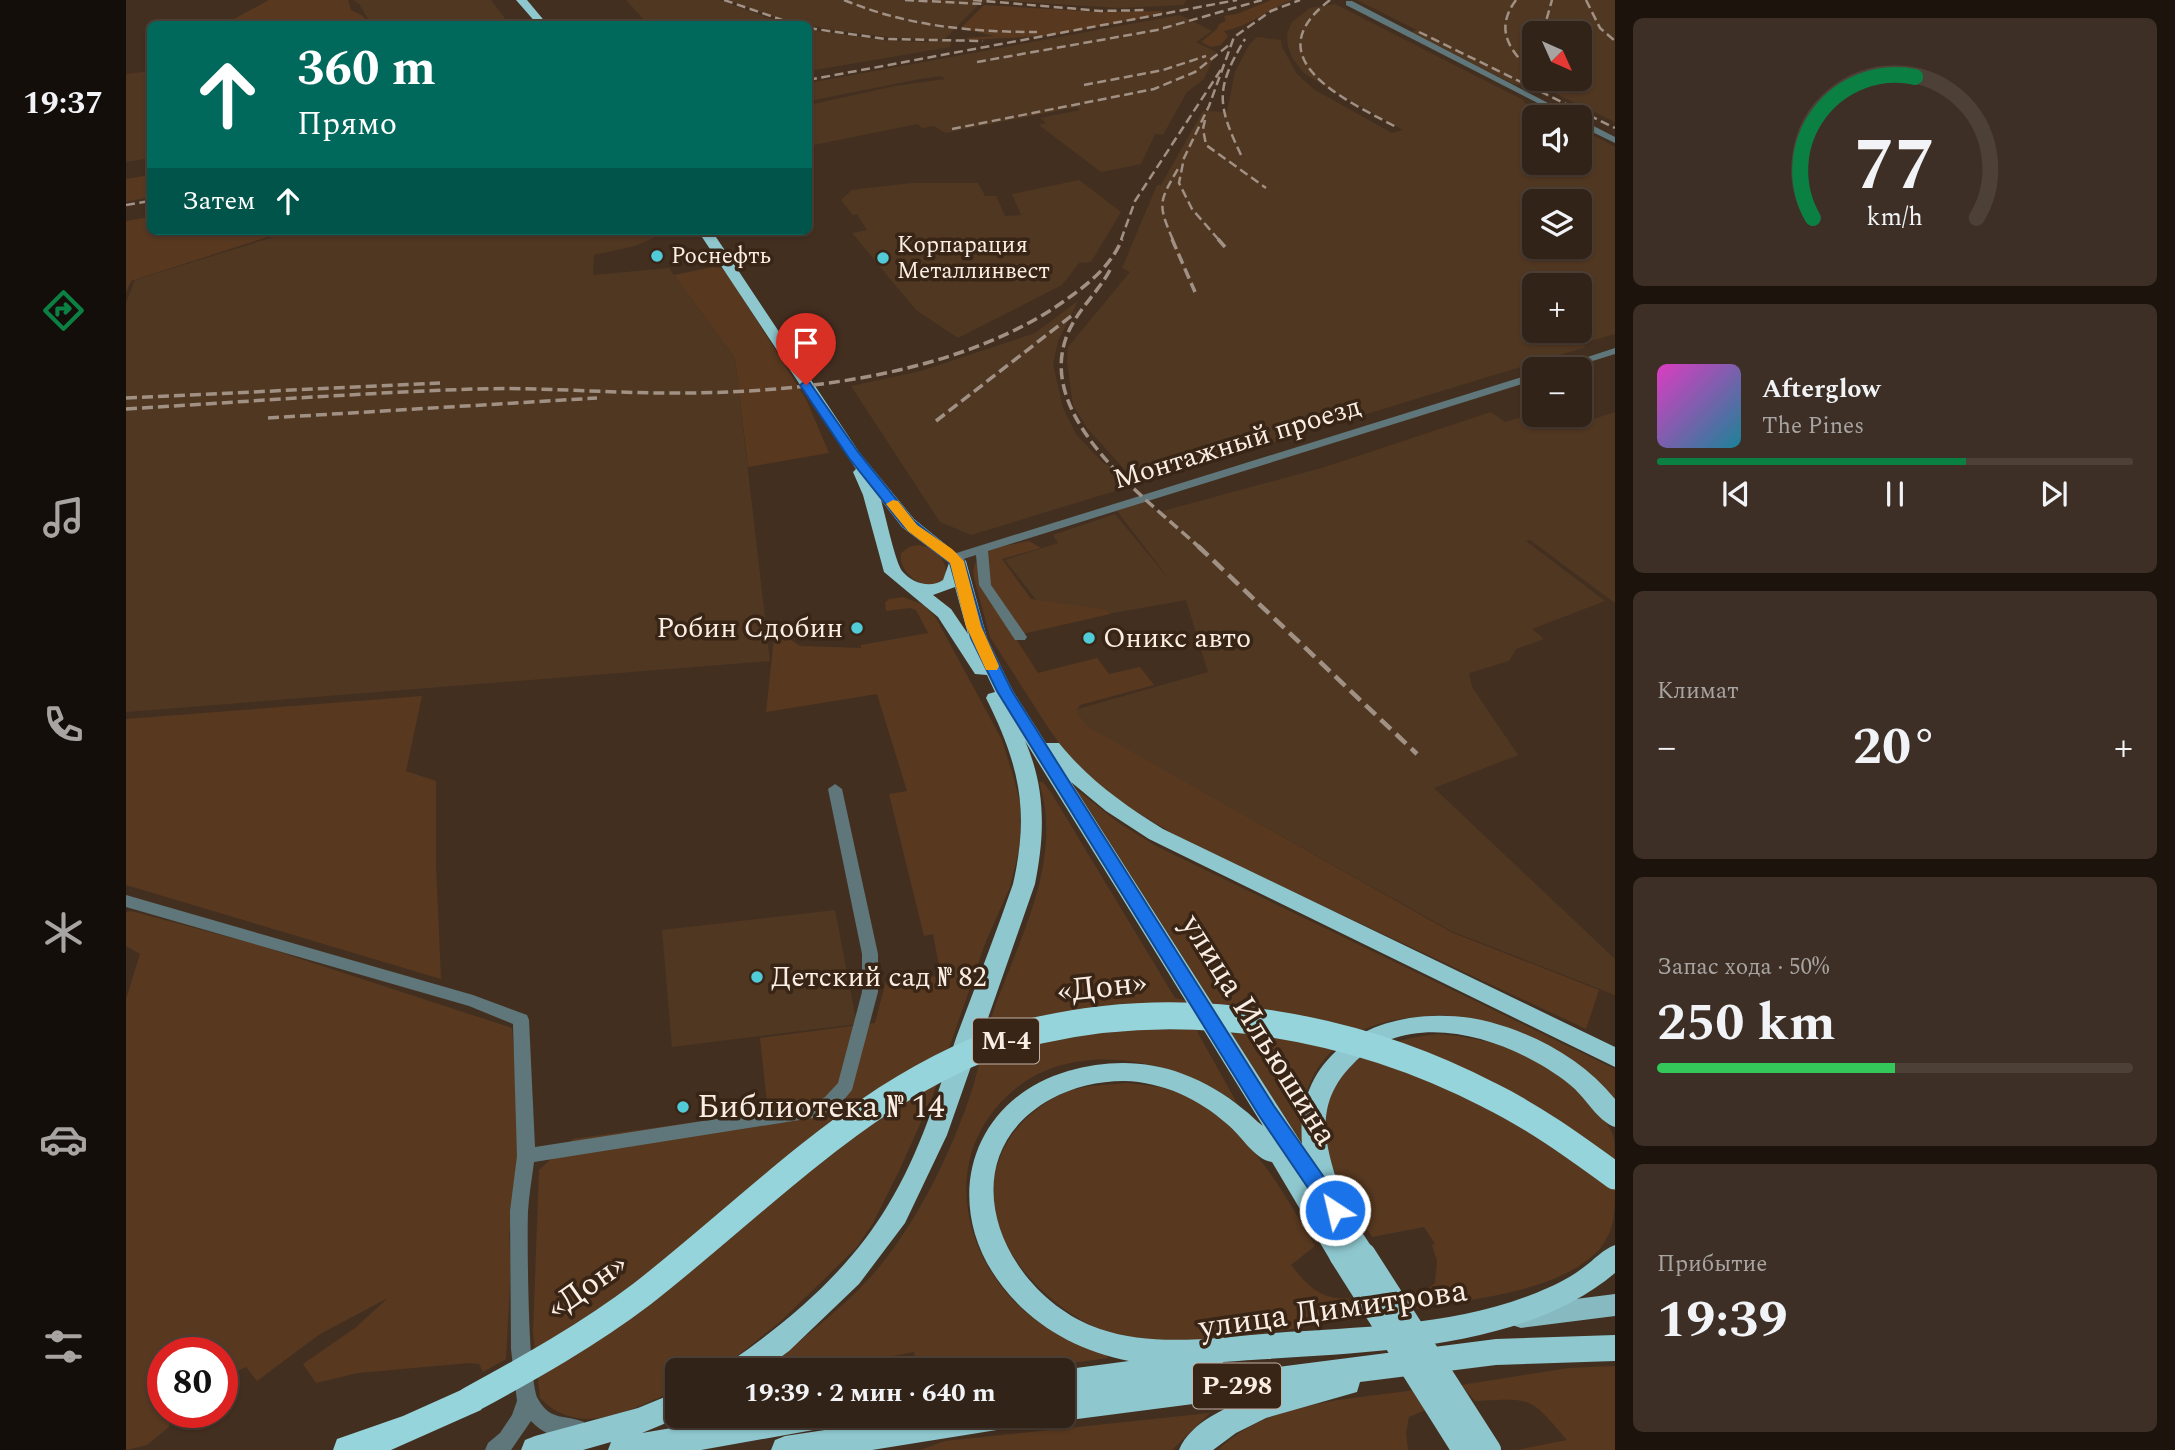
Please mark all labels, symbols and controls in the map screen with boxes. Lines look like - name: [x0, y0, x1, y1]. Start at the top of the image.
- north arrow: [1522, 21, 1592, 91]
- map controls: [1522, 21, 1592, 427]
- text: 360 m: [297, 32, 436, 107]
- icon: ahead: [182, 49, 273, 140]
- text: 19:37: [23, 79, 103, 128]
- text: Прямо: [297, 100, 397, 149]
- button: sound: [1522, 105, 1592, 175]
- text: 77: [1854, 112, 1936, 223]
- text: Затем: [182, 181, 255, 221]
- icon: ahead: [269, 182, 307, 220]
- button: layers: [1522, 189, 1592, 259]
- text: km/h: [1867, 199, 1923, 237]
- place label: Kорпарация Металлинвест: [897, 228, 1050, 289]
- place label: Роснефть: [671, 239, 771, 274]
- marker: Роснефть: [649, 248, 665, 264]
- marker: Kорпарация Металлинвест: [875, 250, 891, 266]
- button: +: [1522, 273, 1592, 343]
- icon: directions: [39, 286, 88, 335]
- pin: [776, 313, 836, 385]
- icon: arrive: [787, 324, 825, 362]
- button: −: [1522, 357, 1592, 427]
- text: Afterglow: [1762, 369, 1881, 409]
- street label: Монтажный проезд: [1108, 385, 1366, 501]
- text: The Pines: [1762, 409, 1864, 444]
- icon: previous: [1717, 475, 1755, 513]
- icon: pause: [1876, 475, 1914, 513]
- icon: next: [2035, 475, 2073, 513]
- icon: music: [39, 493, 88, 542]
- place label: Робин Сдобин: [657, 607, 843, 650]
- place label: Оникс авто: [1103, 617, 1251, 660]
- marker: Робин Сдобин: [849, 620, 865, 636]
- marker: Оникс авто: [1081, 630, 1097, 646]
- text: Климат: [1657, 674, 1739, 709]
- icon: phone: [39, 700, 88, 749]
- text: 20°: [1853, 708, 1937, 787]
- text: −: [1657, 719, 1676, 777]
- text: +: [2114, 719, 2133, 777]
- street label: улица Ильюшина: [1167, 903, 1350, 1156]
- icon: climate: [39, 908, 88, 957]
- text: Запас хода · 50%: [1657, 950, 1829, 985]
- place label: Детский сад № 82: [771, 956, 986, 999]
- street label: «Дон»: [1055, 957, 1149, 1017]
- marker: Детский сад № 82: [749, 969, 765, 985]
- text: 250 km: [1657, 984, 1836, 1063]
- road number: М-4: [973, 1018, 1039, 1064]
- place label: Библиотека № 14: [697, 1082, 945, 1132]
- marker: Библиотека № 14: [675, 1099, 691, 1115]
- icon: car: [39, 1115, 88, 1164]
- position arrow: [1298, 1173, 1372, 1247]
- street label: «Дон»: [536, 1240, 638, 1332]
- text: Прибытие: [1657, 1247, 1768, 1282]
- street label: улица Димитрова: [1195, 1265, 1470, 1353]
- text: 19:39: [1657, 1281, 1788, 1360]
- icon: filters: [39, 1322, 88, 1371]
- speed limit sign: 80: [147, 1337, 238, 1428]
- road number: Р-298: [1193, 1364, 1281, 1408]
- text: 19:39 · 2 мин · 640 m: [744, 1373, 996, 1413]

